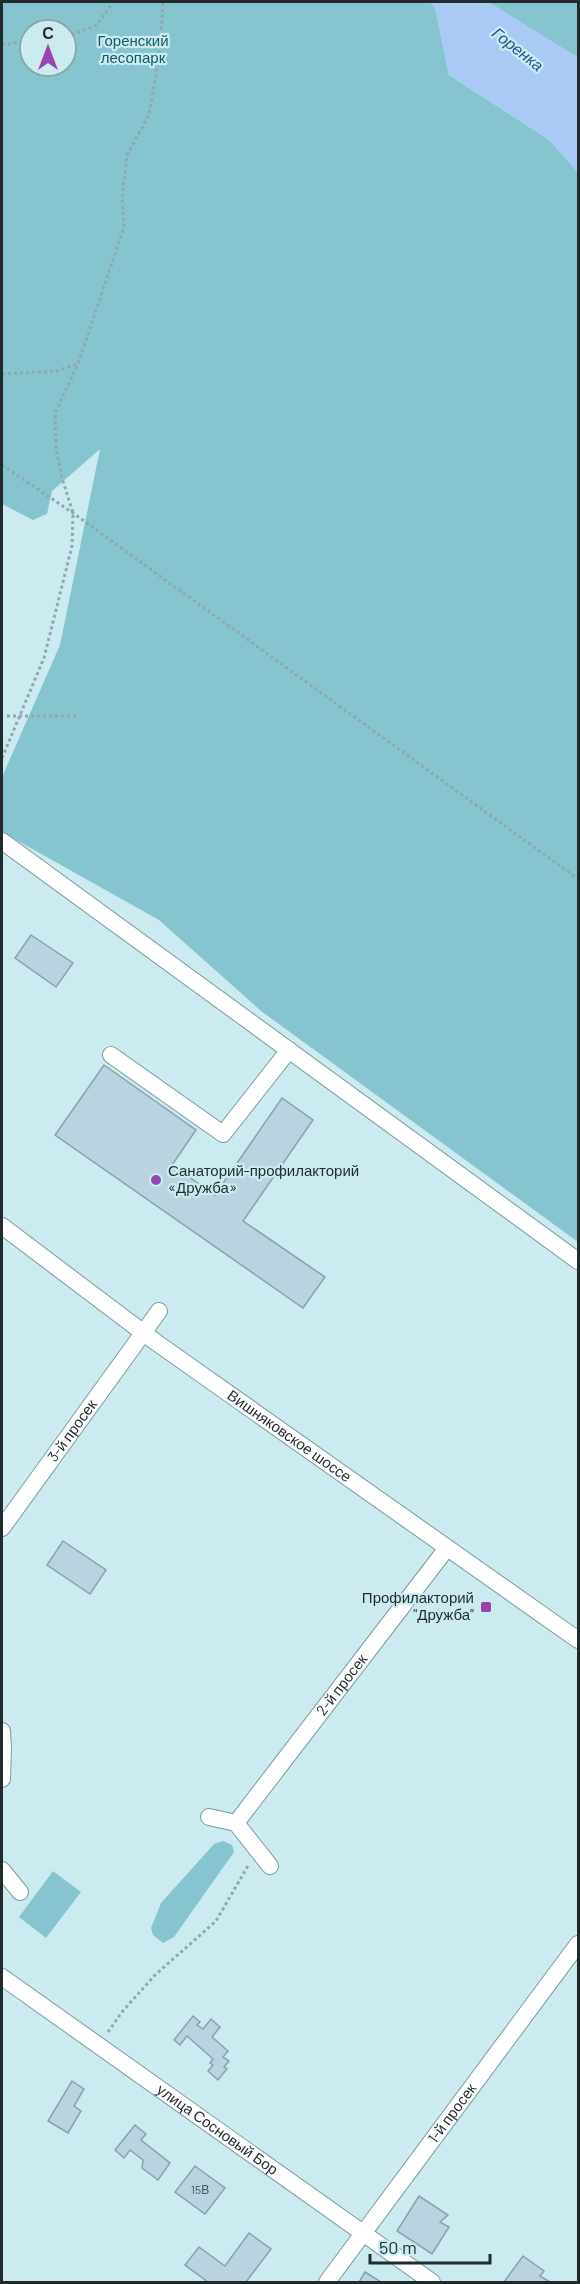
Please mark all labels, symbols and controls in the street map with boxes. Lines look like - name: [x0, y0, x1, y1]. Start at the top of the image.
- north arrow: [18, 18, 78, 78]
- text: С: [42, 23, 54, 42]
- water label: Горенка: [489, 23, 548, 75]
- park label: Горенский лесопарк: [97, 31, 169, 66]
- place label: Санаторий-профилакторий «Дружба»: [168, 1161, 359, 1196]
- marker: Санаторий-профилакторий «Дружба»: [149, 1173, 163, 1187]
- street label: Вишняковское шоссе: [224, 1386, 355, 1485]
- street label: 3-й просек: [43, 1395, 100, 1465]
- place label: Профилакторий "Дружба": [362, 1588, 474, 1623]
- marker: Профилакторий "Дружба": [479, 1600, 493, 1614]
- street label: 2-й просек: [312, 1650, 371, 1719]
- street label: 1-й просек: [423, 2079, 480, 2146]
- street label: улица Сосновый Бор: [154, 2080, 282, 2178]
- house number: 15В: [191, 2182, 209, 2196]
- scale bar: [370, 2227, 490, 2265]
- text: 50 m: [379, 2236, 417, 2258]

